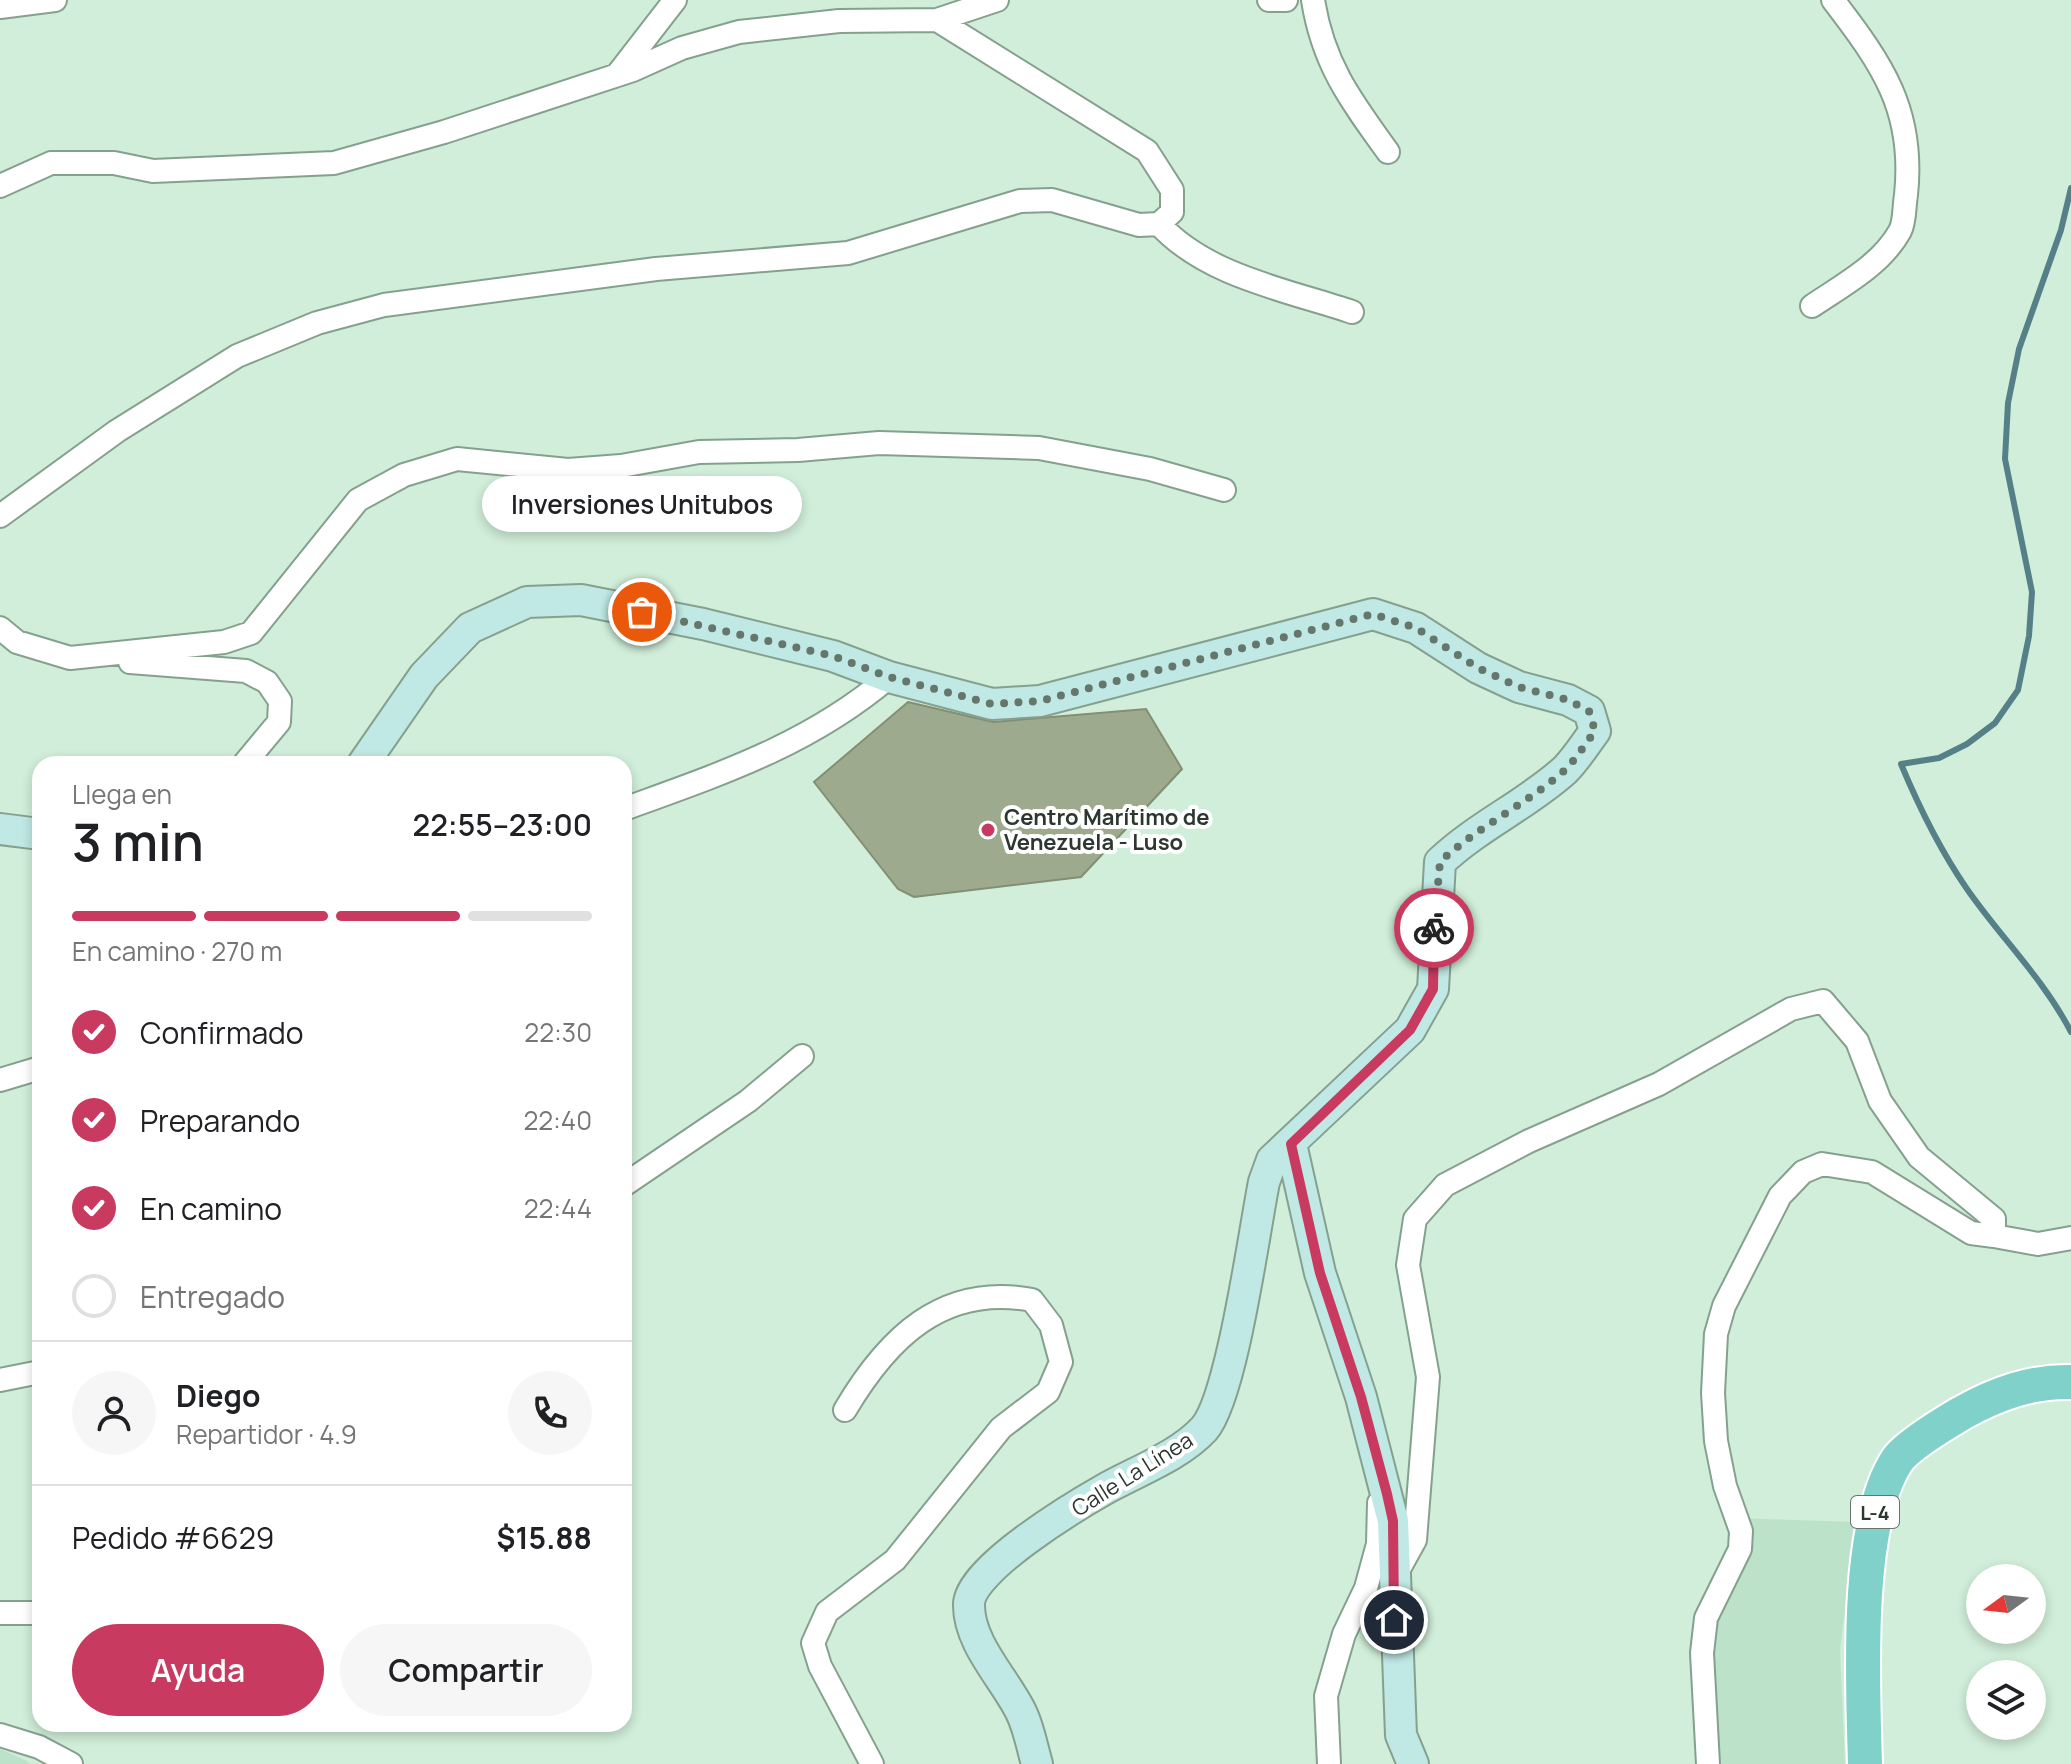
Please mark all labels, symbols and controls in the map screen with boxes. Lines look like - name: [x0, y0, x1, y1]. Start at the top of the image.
- callout: Inversiones Unitubos: [482, 476, 802, 532]
- text: Inversiones Unitubos: [511, 486, 773, 522]
- pin: [608, 578, 676, 646]
- icon: bag: [620, 590, 664, 634]
- text: Llega en: [72, 776, 172, 812]
- place label: Centro Marítimo de Venezuela - Luso: [1004, 802, 1210, 857]
- text: 22:55–23:00: [413, 804, 592, 845]
- text: 3 min: [72, 806, 204, 877]
- marker: Centro Marítimo de Venezuela - Luso: [979, 821, 997, 839]
- courier: [1394, 888, 1474, 968]
- icon: bike: [1412, 906, 1456, 950]
- text: En camino · 270 m: [72, 933, 282, 969]
- icon: check: [72, 1010, 116, 1054]
- text: Confirmado: [140, 1012, 304, 1053]
- text: 22:30: [524, 1014, 592, 1050]
- icon: check: [72, 1098, 116, 1142]
- text: Preparando: [140, 1100, 300, 1141]
- text: 22:40: [523, 1102, 592, 1138]
- icon: check: [72, 1186, 116, 1230]
- text: En camino: [140, 1188, 282, 1229]
- text: 22:44: [524, 1190, 592, 1226]
- text: Entregado: [140, 1276, 285, 1317]
- button: person: [72, 1371, 156, 1455]
- button: phone: [508, 1371, 592, 1455]
- text: Diego: [176, 1375, 261, 1416]
- text: Repartidor · 4.9: [176, 1416, 357, 1452]
- street label: Calle La Línea: [1066, 1425, 1198, 1523]
- road number: L-4: [1851, 1496, 1899, 1528]
- text: Pedido #6629: [72, 1517, 274, 1558]
- text: $15.88: [497, 1517, 592, 1558]
- north arrow: [1966, 1564, 2046, 1644]
- map controls: [1966, 1564, 2046, 1740]
- pin: [1360, 1586, 1428, 1654]
- icon: home: [1372, 1598, 1416, 1642]
- button: Ayuda: [72, 1624, 324, 1716]
- button: Compartir: [340, 1624, 592, 1716]
- button: layers: [1966, 1660, 2046, 1740]

